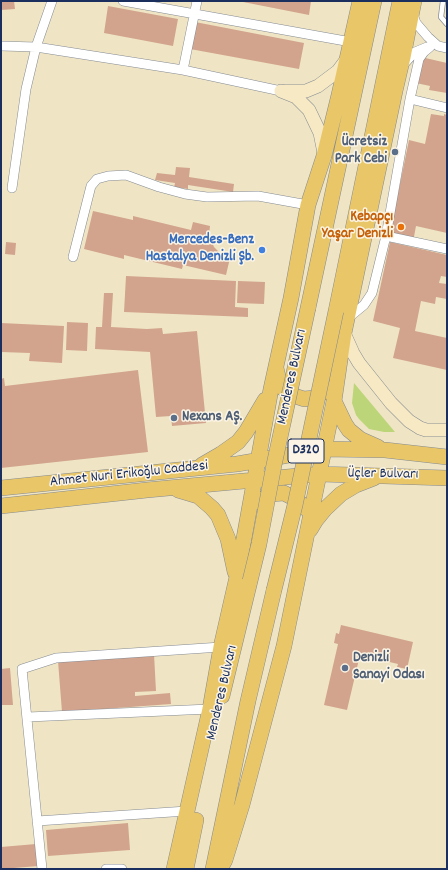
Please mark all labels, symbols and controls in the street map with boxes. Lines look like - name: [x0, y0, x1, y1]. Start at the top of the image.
- place label: Ücretsiz Park Cebi: [335, 134, 387, 169]
- marker: Ücretsiz Park Cebi: [390, 147, 400, 157]
- place label: Kebapçı Yaşar Denizli: [322, 209, 393, 244]
- marker: Kebapçı Yaşar Denizli: [396, 222, 406, 232]
- place label: Mercedes-Benz Hastalya Denizli Şb.: [146, 232, 254, 267]
- marker: Mercedes-Benz Hastalya Denizli Şb.: [257, 245, 267, 255]
- street label: Menderes Bulvarı: [274, 328, 312, 426]
- place label: Nexans AŞ.: [182, 409, 242, 427]
- marker: Nexans AŞ.: [169, 413, 179, 423]
- road number: D320: [288, 439, 324, 463]
- street label: Ahmet Nuri Erikoğlu Caddesi: [49, 458, 209, 492]
- street label: Üçler Bulvarı: [347, 465, 419, 485]
- street label: Menderes Bulvarı: [203, 644, 243, 742]
- place label: Denizli Sanayi Odası: [353, 650, 425, 685]
- marker: Denizli Sanayi Odası: [340, 663, 350, 673]

